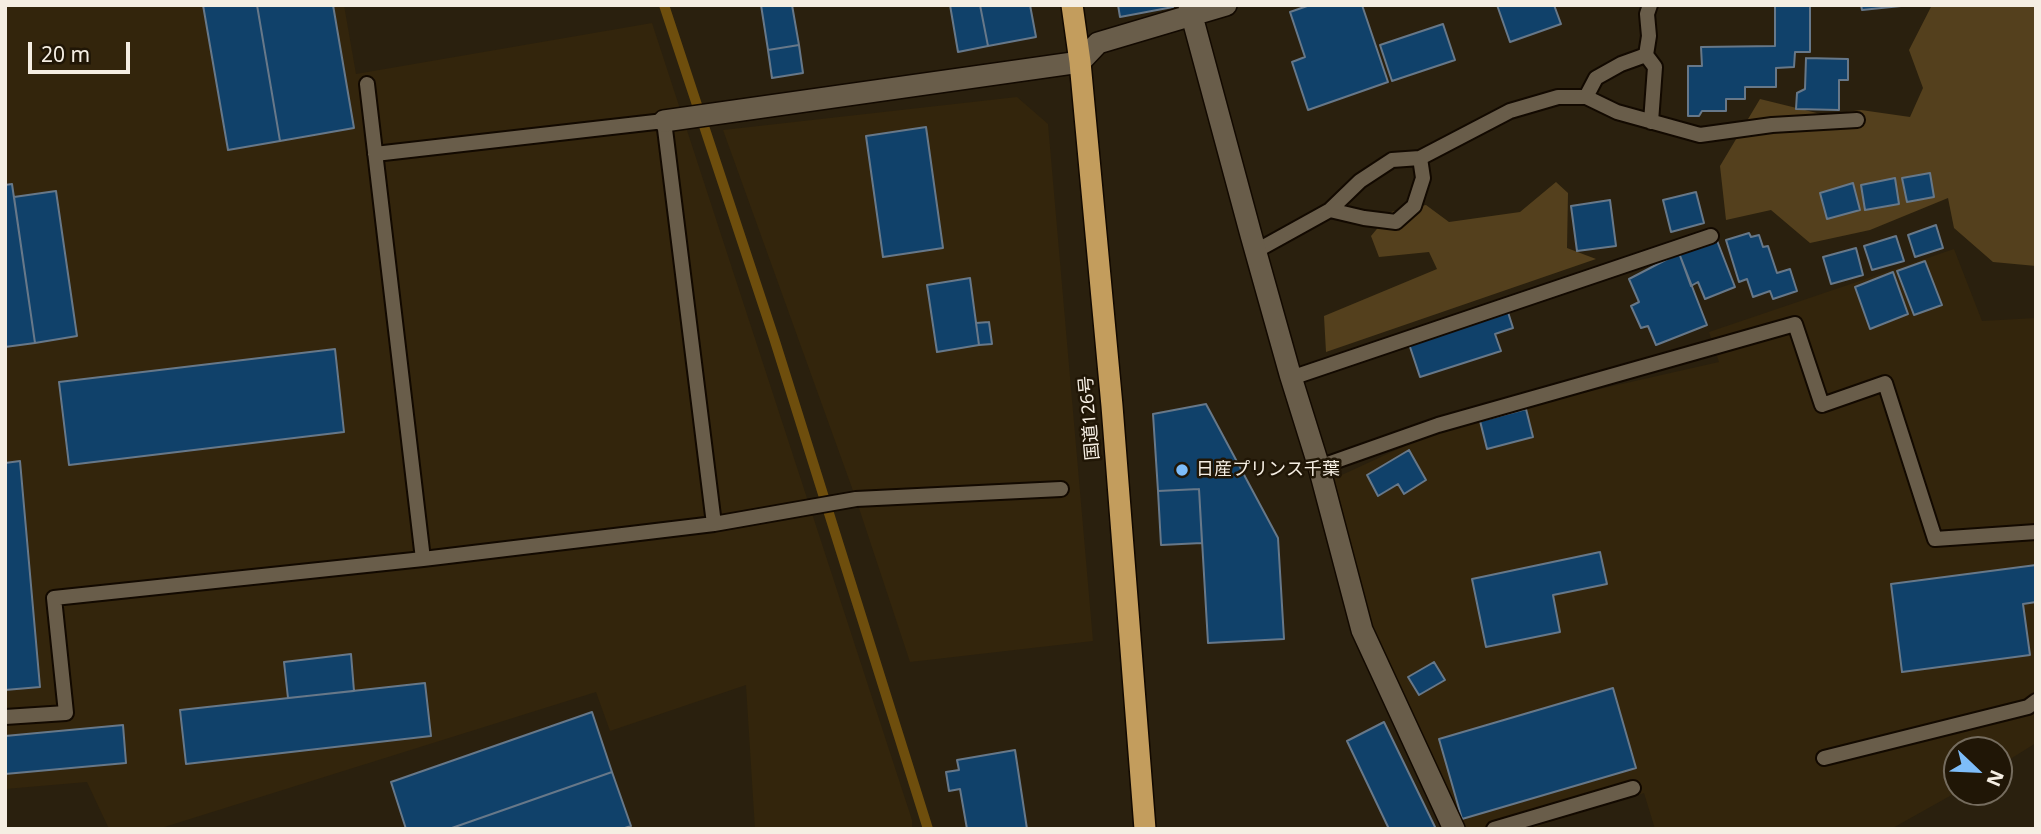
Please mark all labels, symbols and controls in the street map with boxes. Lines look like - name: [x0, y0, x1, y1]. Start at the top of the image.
- scale bar: [32, 28, 133, 72]
- text: 20 m: [41, 40, 90, 68]
- street label: 国道126号: [1076, 375, 1104, 461]
- place label: 日産プリンス千葉: [1196, 459, 1340, 481]
- marker: 日産プリンス千葉: [1174, 462, 1190, 478]
- north arrow: [1943, 736, 2013, 806]
- text: N: [1981, 766, 2010, 791]

